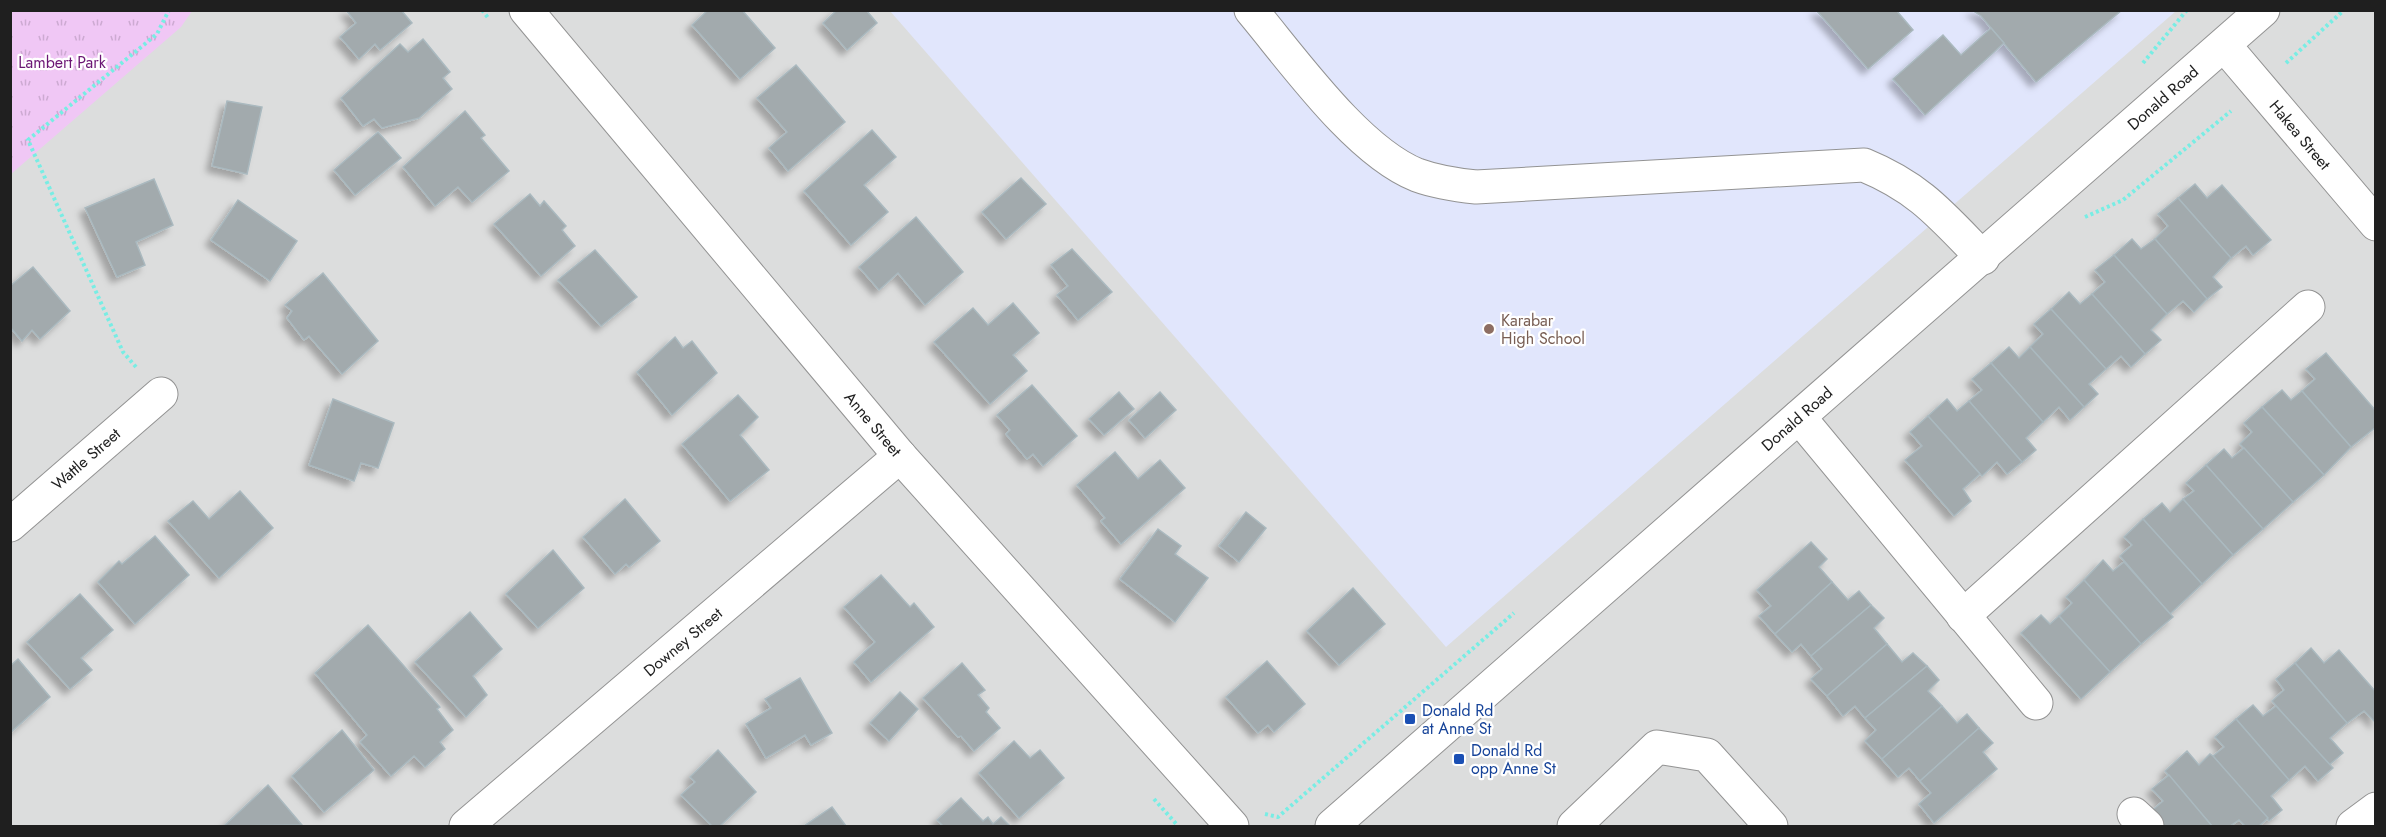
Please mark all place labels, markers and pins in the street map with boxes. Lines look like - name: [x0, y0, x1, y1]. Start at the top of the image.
- place label: Karabar High School: [1501, 309, 1585, 350]
- marker: Karabar High School: [1482, 322, 1496, 336]
- place label: Donald Rd at Anne St: [1422, 699, 1493, 740]
- marker: Donald Rd at Anne St: [1403, 712, 1417, 726]
- place label: Donald Rd opp Anne St: [1471, 739, 1556, 780]
- marker: Donald Rd opp Anne St: [1452, 752, 1466, 766]

